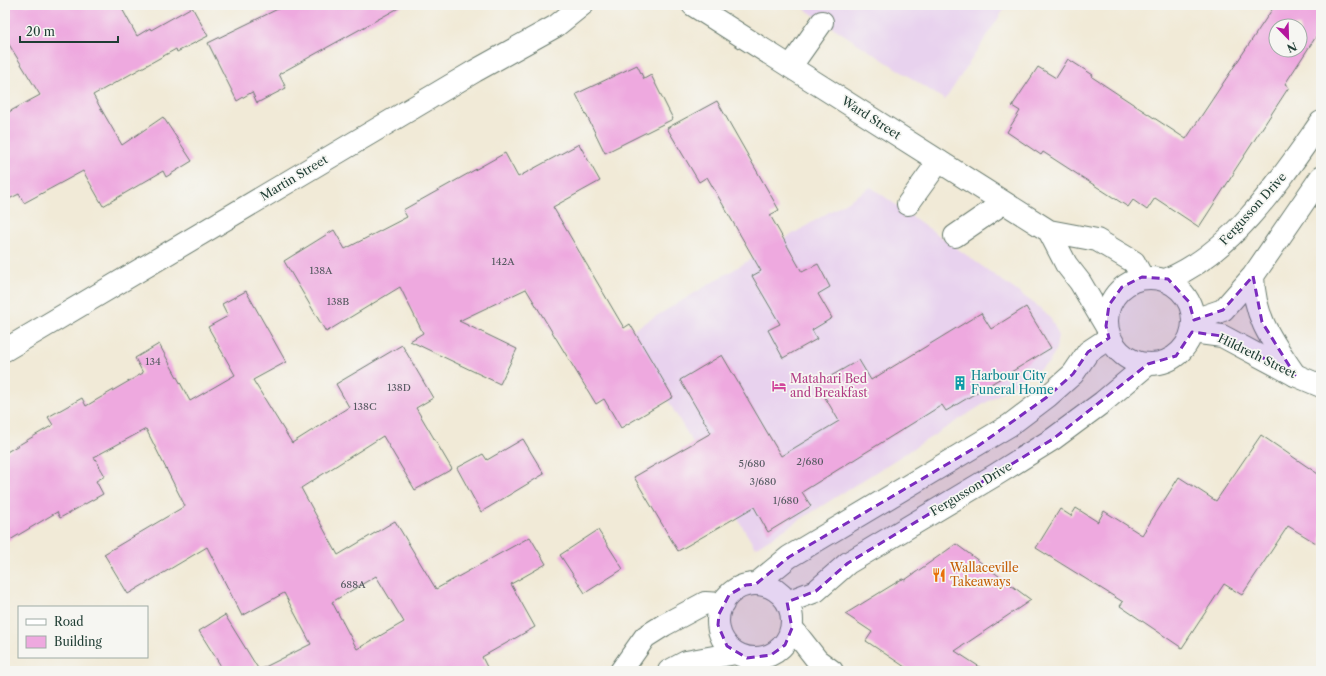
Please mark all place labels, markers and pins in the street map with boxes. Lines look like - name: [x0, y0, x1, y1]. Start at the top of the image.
- place label: Harbour City Funeral Home: [971, 368, 1054, 397]
- place label: Matahari Bed and Breakfast: [790, 371, 868, 400]
- building icon: Harbour City Funeral Home: [952, 375, 968, 391]
- hotel icon: Matahari Bed and Breakfast: [771, 378, 787, 394]
- place label: Wallaceville Takeaways: [949, 560, 1019, 589]
- restaurant icon: Wallaceville Takeaways: [931, 567, 947, 583]

